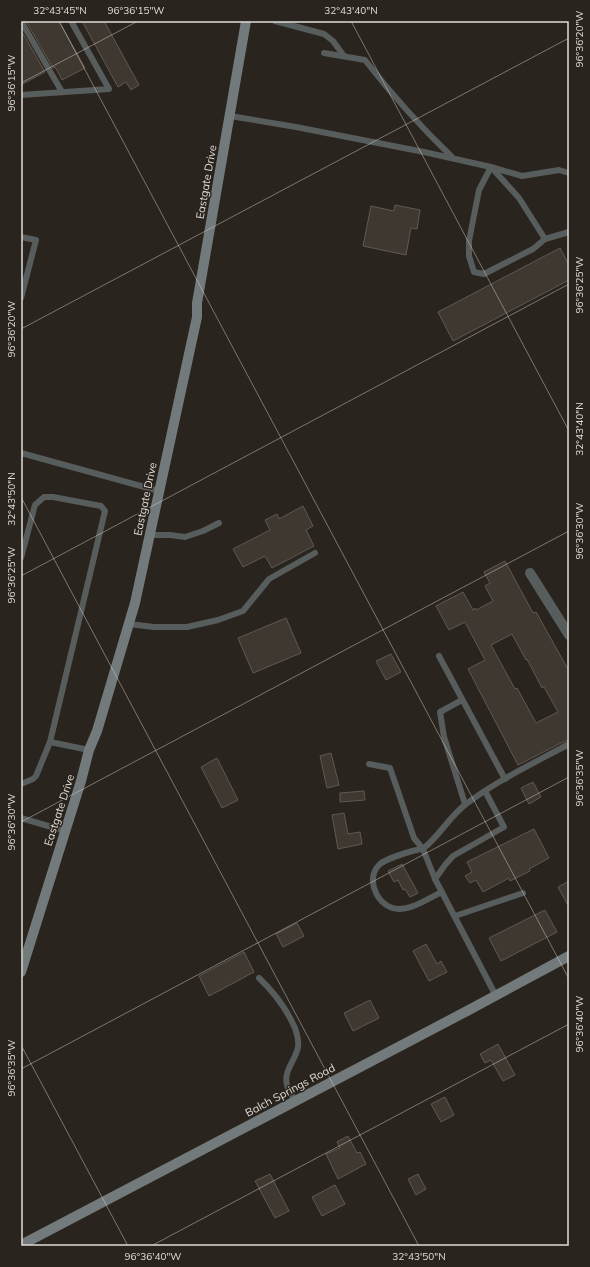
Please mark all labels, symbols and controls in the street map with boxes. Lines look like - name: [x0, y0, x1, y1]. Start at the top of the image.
- text: 32°43'45"N: [33, 4, 87, 17]
- text: 96°36'15"W: [108, 4, 164, 17]
- text: 32°43'40"N: [324, 4, 378, 17]
- text: 96°36'20"W: [573, 11, 586, 67]
- text: 96°36'15"W: [5, 55, 18, 111]
- street label: Eastgate Drive: [193, 144, 219, 220]
- text: 96°36'25"W: [573, 257, 586, 313]
- text: 96°36'20"W: [5, 301, 18, 357]
- text: 32°43'40"N: [573, 402, 586, 456]
- street label: Eastgate Drive: [130, 461, 160, 537]
- text: 32°43'50"N: [5, 472, 18, 526]
- text: 96°36'30"W: [573, 503, 586, 559]
- text: 96°36'25"W: [5, 547, 18, 603]
- text: 96°36'35"W: [573, 750, 586, 806]
- street label: Eastgate Drive: [41, 772, 77, 848]
- text: 96°36'30"W: [5, 794, 18, 850]
- text: 96°36'40"W: [573, 996, 586, 1052]
- text: 96°36'35"W: [5, 1040, 18, 1096]
- street label: Balch Springs Road: [243, 1060, 337, 1120]
- text: 96°36'40"W: [125, 1250, 181, 1263]
- text: 32°43'50"N: [392, 1250, 446, 1263]

